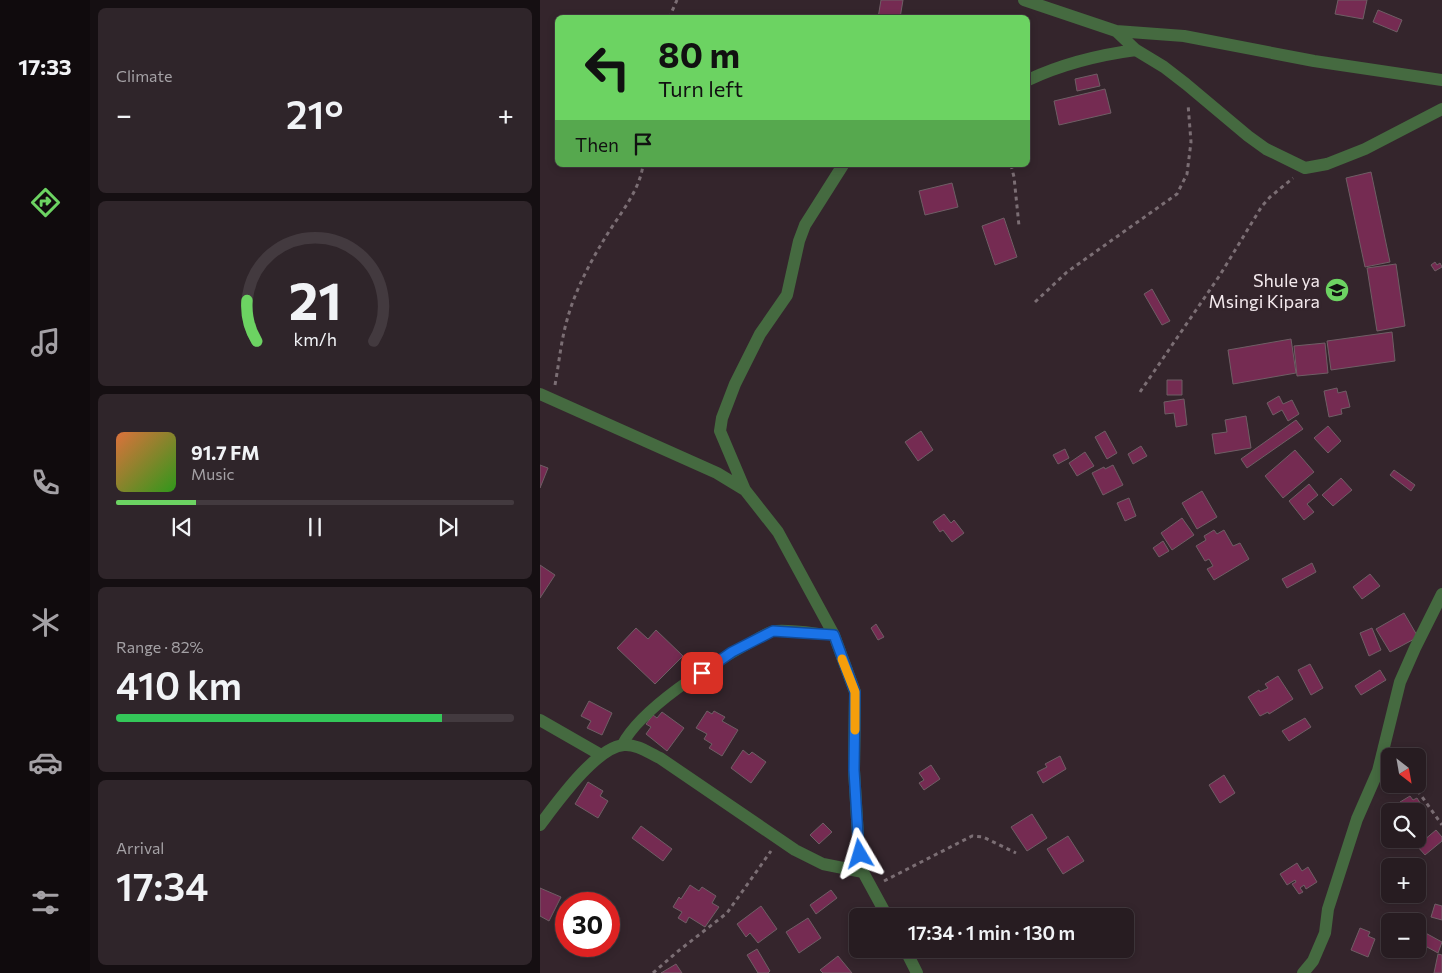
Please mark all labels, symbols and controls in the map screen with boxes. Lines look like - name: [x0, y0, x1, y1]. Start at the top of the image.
- text: 80 m: [658, 32, 740, 75]
- icon: left: [575, 35, 640, 100]
- text: 17:33: [18, 53, 72, 80]
- text: Climate: [116, 66, 172, 85]
- text: Turn left: [658, 75, 743, 102]
- text: 21°: [286, 90, 343, 137]
- text: −: [116, 97, 132, 131]
- text: +: [498, 97, 514, 131]
- icon: arrive: [629, 130, 657, 158]
- text: Then: [575, 133, 619, 156]
- icon: directions: [28, 185, 63, 220]
- text: 21: [288, 267, 342, 331]
- place label: Shule ya Msingi Kipara: [1209, 269, 1320, 312]
- school or university icon: Shule ya Msingi Kipara: [1324, 277, 1350, 303]
- icon: music: [28, 325, 63, 360]
- text: km/h: [293, 328, 337, 350]
- text: 91.7 FM: [191, 441, 260, 464]
- text: Music: [191, 464, 235, 483]
- icon: phone: [28, 465, 63, 500]
- icon: previous: [168, 513, 196, 541]
- icon: pause: [301, 513, 329, 541]
- icon: next: [434, 513, 462, 541]
- icon: climate: [28, 605, 63, 640]
- text: Range · 82%: [116, 637, 204, 656]
- pin: [681, 652, 723, 694]
- icon: arrive: [688, 659, 716, 687]
- text: 410 km: [116, 661, 242, 708]
- icon: car: [28, 745, 63, 780]
- north arrow: [1381, 748, 1426, 792]
- map controls: [1381, 748, 1426, 958]
- button: search: [1381, 803, 1426, 848]
- position arrow: [833, 827, 885, 879]
- text: Arrival: [116, 838, 164, 857]
- button: +: [1381, 858, 1426, 903]
- text: 17:34: [116, 862, 208, 909]
- icon: filters: [28, 885, 63, 920]
- speed limit sign: 30: [555, 892, 620, 957]
- button: −: [1381, 913, 1426, 958]
- text: 17:34 · 1 min · 130 m: [908, 921, 1075, 944]

